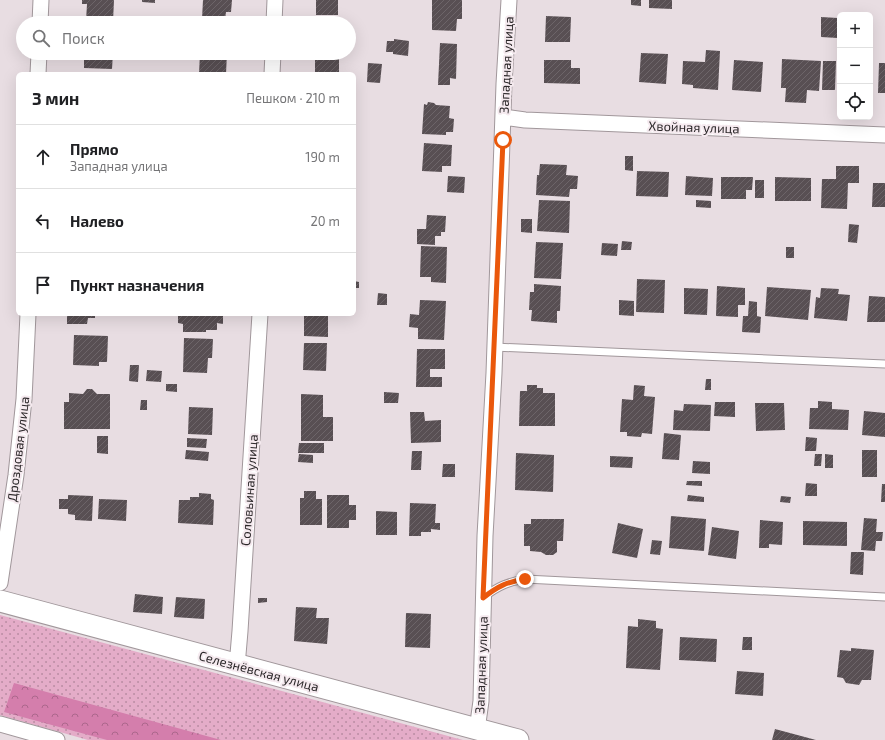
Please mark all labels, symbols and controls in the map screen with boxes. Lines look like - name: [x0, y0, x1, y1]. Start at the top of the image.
- map controls: [837, 12, 873, 120]
- button: +: [837, 12, 873, 48]
- search box: [16, 16, 356, 60]
- street label: Западная улица: [495, 16, 517, 114]
- icon: search: [30, 27, 52, 49]
- text: Поиск: [62, 29, 105, 47]
- button: −: [837, 48, 873, 84]
- button: locate: [837, 84, 873, 120]
- text: 3 мин: [32, 88, 79, 108]
- text: Пешком · 210 m: [246, 90, 340, 106]
- street label: Хвойная улица: [648, 117, 740, 137]
- route start: [494, 131, 512, 149]
- text: Прямо: [70, 140, 119, 158]
- icon: ahead: [32, 146, 54, 168]
- text: 190 m: [305, 149, 340, 165]
- text: Западная улица: [70, 158, 168, 174]
- icon: left: [32, 210, 54, 232]
- text: Налево: [70, 212, 124, 230]
- text: 20 m: [311, 213, 340, 229]
- icon: arrive: [32, 274, 54, 296]
- text: Пункт назначения: [70, 276, 204, 294]
- street label: Дроздовая улица: [4, 395, 32, 503]
- street label: Соловьиная улица: [237, 434, 261, 546]
- route end: [516, 570, 534, 588]
- street label: Западная улица: [471, 616, 491, 714]
- street label: Селезнёвская улица: [197, 647, 321, 695]

